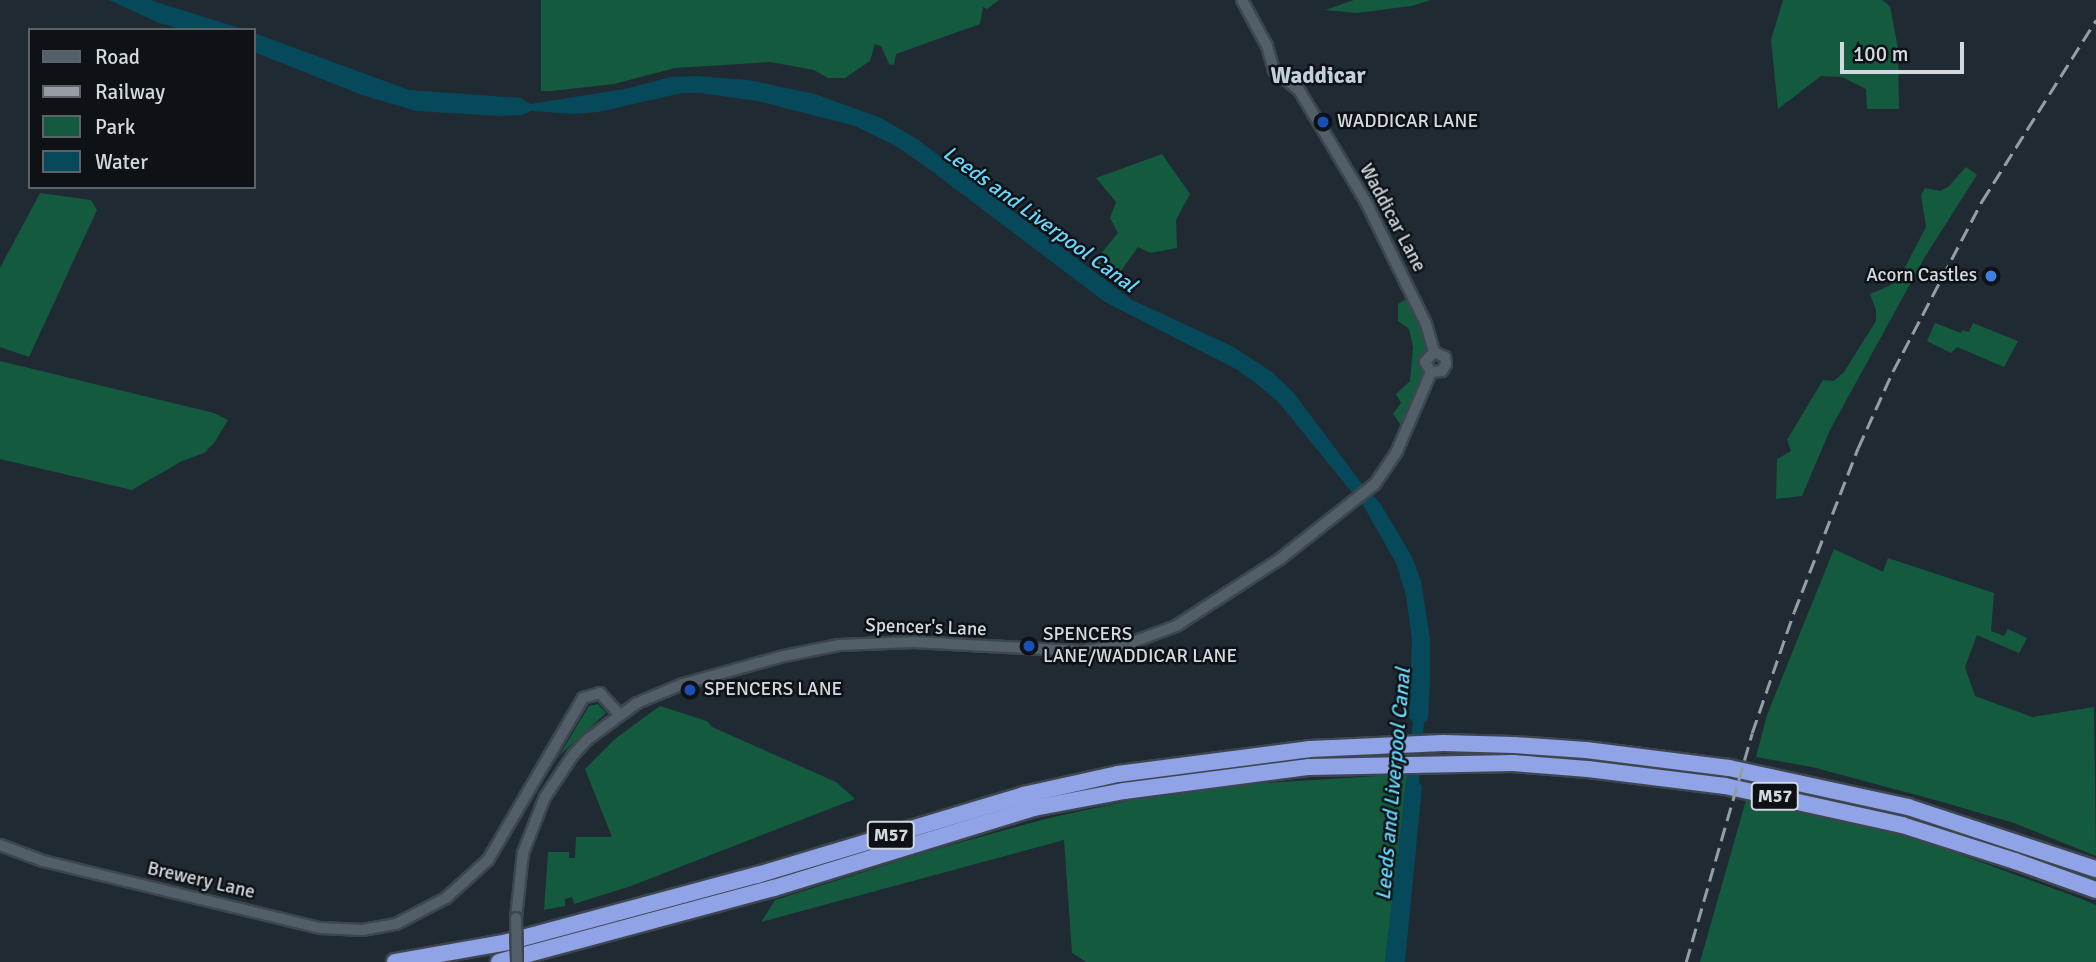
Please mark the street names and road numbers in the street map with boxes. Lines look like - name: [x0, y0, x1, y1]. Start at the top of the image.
- street label: Waddicar Lane: [1354, 160, 1430, 276]
- street label: Spencer's Lane: [865, 614, 987, 642]
- road number: M57: [1750, 782, 1800, 810]
- road number: M57: [866, 820, 916, 850]
- street label: Brewery Lane: [145, 858, 257, 904]

